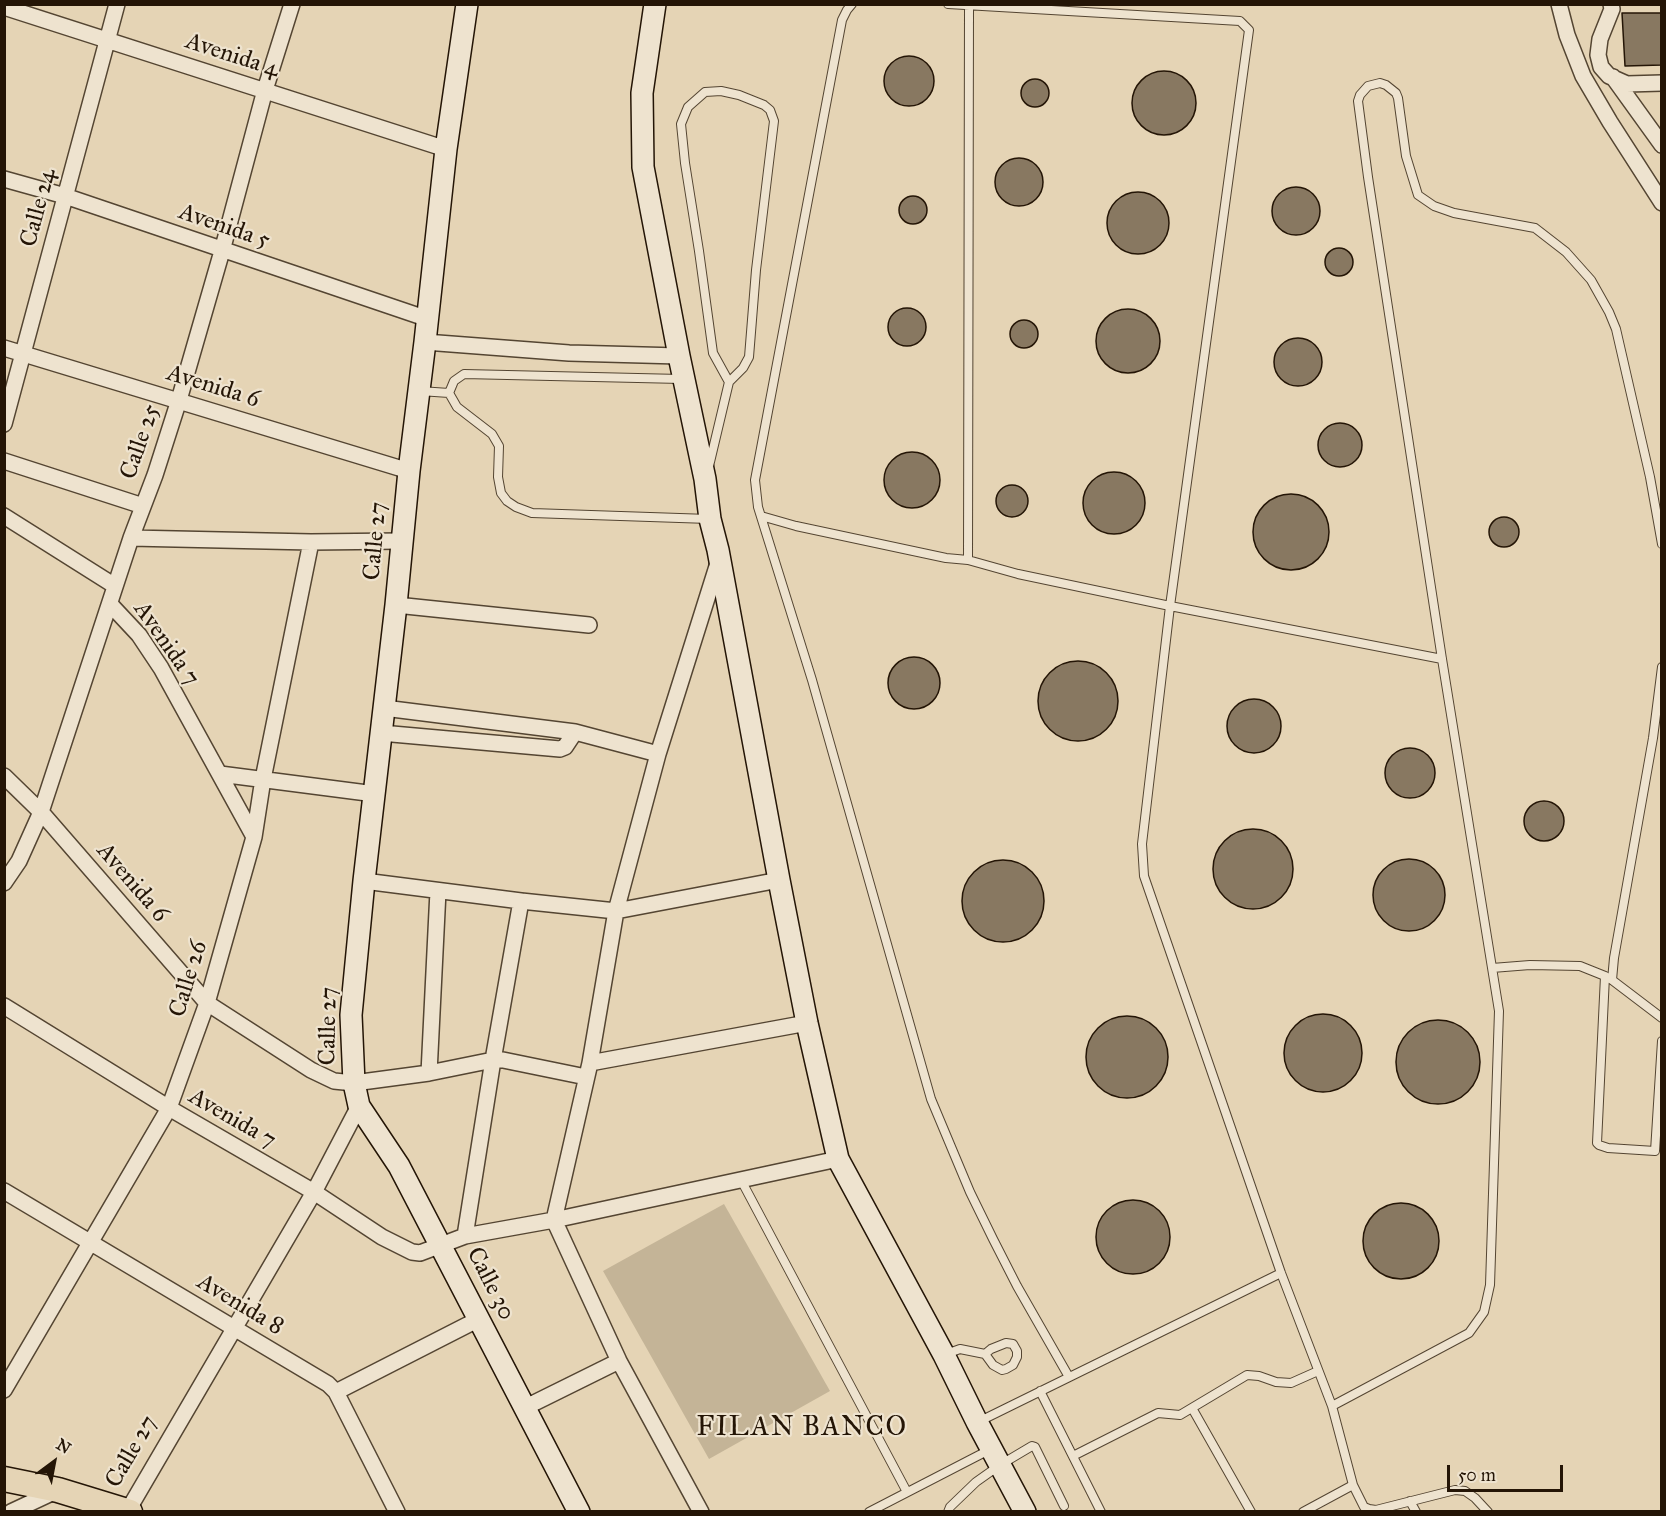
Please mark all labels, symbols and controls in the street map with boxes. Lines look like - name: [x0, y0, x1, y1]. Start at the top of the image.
- street label: Avenida 4: [182, 27, 282, 85]
- street label: Calle 24: [15, 166, 63, 250]
- street label: Avenida 5: [175, 198, 273, 256]
- street label: Avenida 6: [163, 359, 263, 415]
- street label: Calle 25: [115, 401, 167, 483]
- street label: Calle 27: [358, 501, 394, 581]
- street label: Avenida 7: [127, 596, 205, 692]
- street label: Avenida 6: [90, 837, 174, 929]
- street label: Calle 26: [164, 937, 214, 1021]
- street label: Calle 27: [314, 986, 344, 1066]
- street label: Avenida 7: [183, 1083, 281, 1155]
- street label: Calle 30: [459, 1243, 521, 1325]
- street label: Avenida 8: [191, 1268, 289, 1342]
- street label: Calle 27: [100, 1411, 164, 1493]
- district label: FILAN BANCO: [696, 1412, 908, 1444]
- north arrow: [24, 1432, 84, 1492]
- text: N: [53, 1435, 75, 1458]
- scale bar: [1450, 1453, 1566, 1491]
- text: 50 m: [1458, 1464, 1496, 1486]

